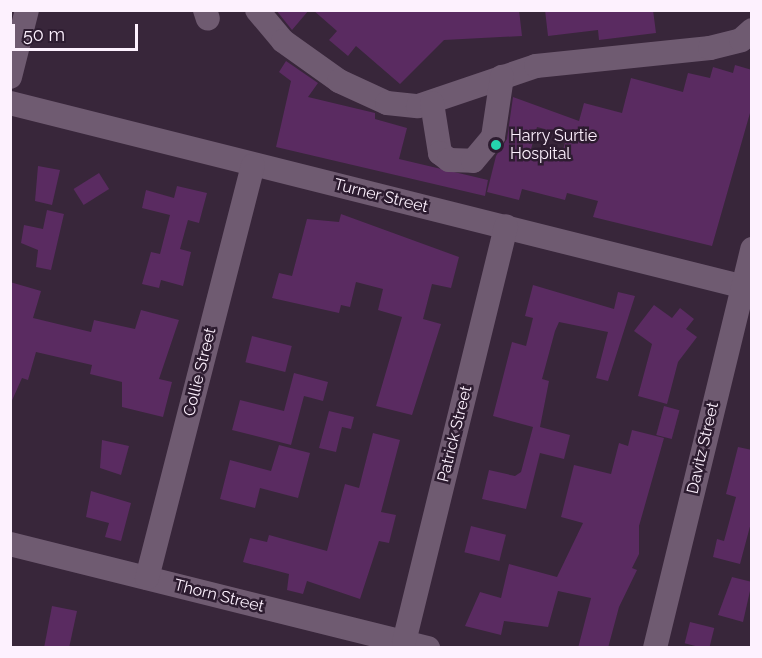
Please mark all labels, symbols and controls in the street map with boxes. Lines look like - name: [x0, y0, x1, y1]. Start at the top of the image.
- scale bar: [15, 12, 141, 50]
- text: 50 m: [23, 24, 65, 45]
- place label: Harry Surtie Hospital: [510, 126, 598, 164]
- marker: Harry Surtie Hospital: [487, 136, 505, 154]
- street label: Turner Street: [332, 175, 430, 217]
- street label: Collie Street: [180, 326, 220, 418]
- street label: Patrick Street: [434, 384, 476, 484]
- street label: Davitz Street: [683, 400, 723, 496]
- street label: Thorn Street: [172, 576, 266, 616]

